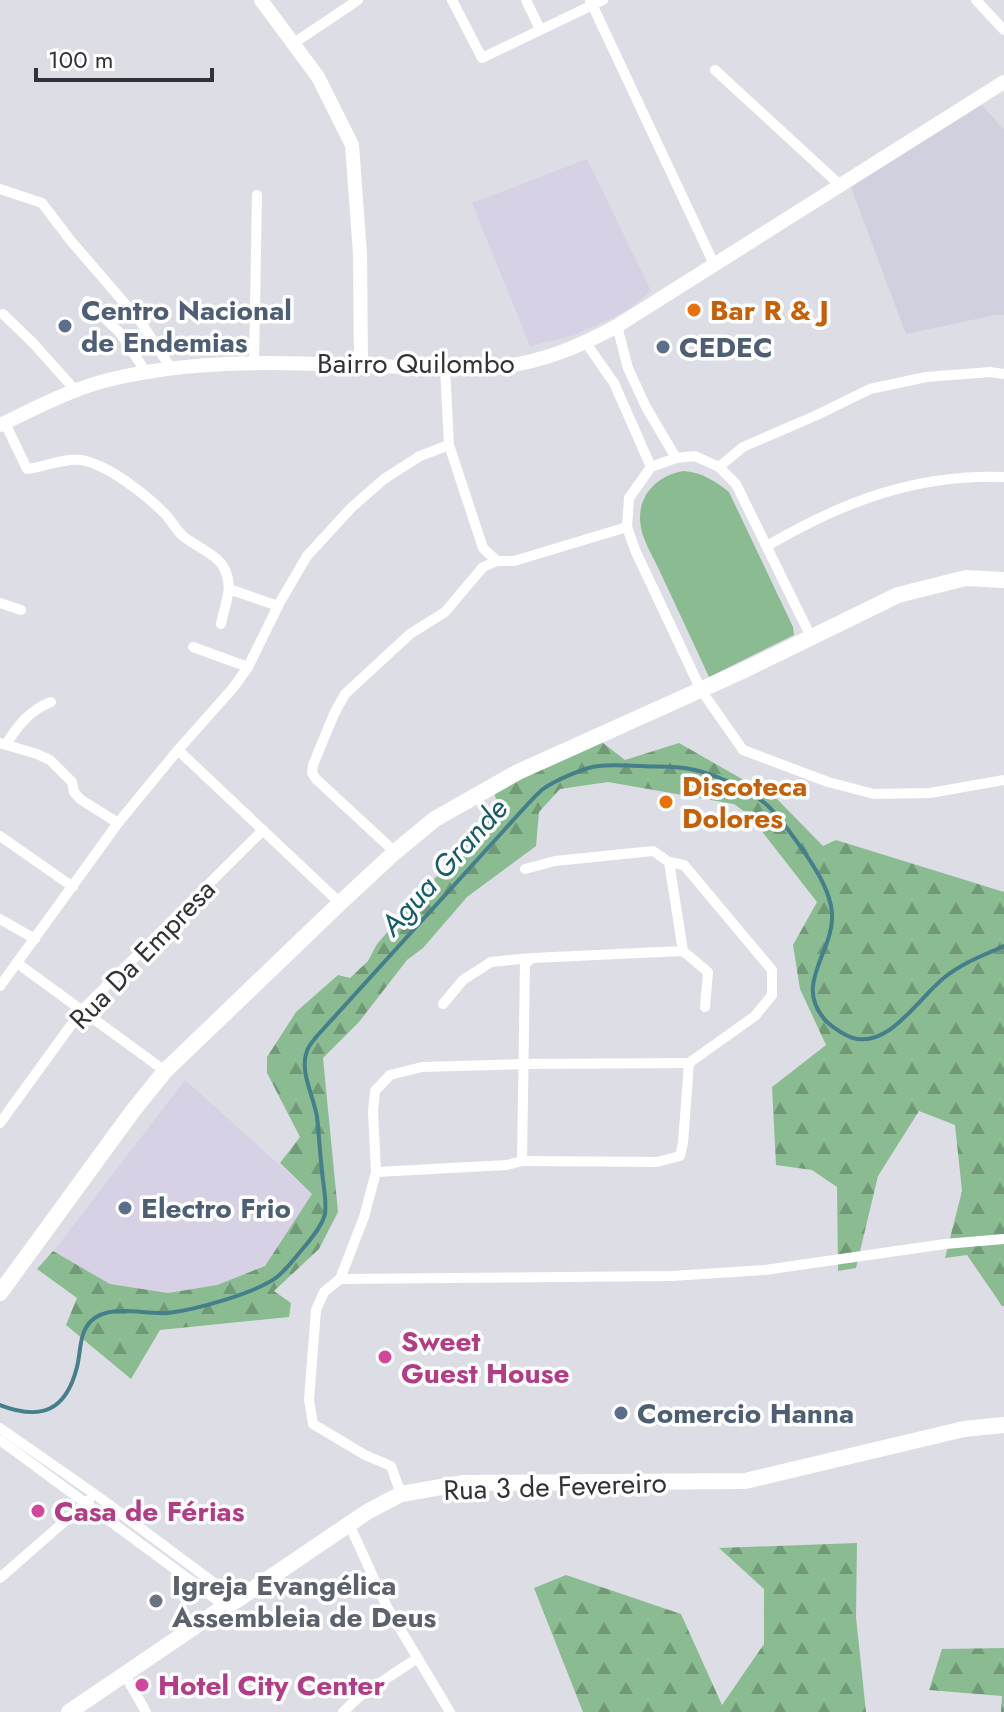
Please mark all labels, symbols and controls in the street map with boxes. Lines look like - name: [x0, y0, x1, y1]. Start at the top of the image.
- scale bar: [36, 32, 212, 82]
- text: 100 m: [48, 42, 114, 77]
- place label: Centro Nacional de Endemias: [81, 290, 292, 363]
- place label: Bar R & J: [710, 290, 829, 331]
- marker: Bar R & J: [685, 301, 703, 319]
- marker: Centro Nacional de Endemias: [56, 317, 74, 335]
- place label: CEDEC: [679, 327, 773, 368]
- marker: CEDEC: [654, 338, 672, 356]
- street label: Bairro Quilombo: [317, 343, 515, 384]
- place label: Discoteca Dolores: [682, 766, 807, 839]
- water label: Agua Grande: [369, 788, 517, 946]
- marker: Discoteca Dolores: [657, 793, 675, 811]
- street label: Rua Da Empresa: [60, 870, 225, 1039]
- place label: Electro Frio: [141, 1188, 291, 1229]
- marker: Electro Frio: [116, 1199, 134, 1217]
- place label: Sweet Guest House: [401, 1321, 569, 1394]
- marker: Sweet Guest House: [376, 1348, 394, 1366]
- place label: Comercio Hanna: [637, 1393, 854, 1434]
- marker: Comercio Hanna: [612, 1404, 630, 1422]
- street label: Rua 3 de Fevereiro: [443, 1462, 667, 1511]
- place label: Casa de Férias: [54, 1491, 245, 1532]
- marker: Casa de Férias: [29, 1502, 47, 1520]
- place label: Igreja Evangélica Assembleia de Deus: [171, 1565, 437, 1638]
- marker: Igreja Evangélica Assembleia de Deus: [147, 1592, 165, 1610]
- place label: Hotel City Center: [158, 1665, 385, 1706]
- marker: Hotel City Center: [133, 1676, 151, 1694]

